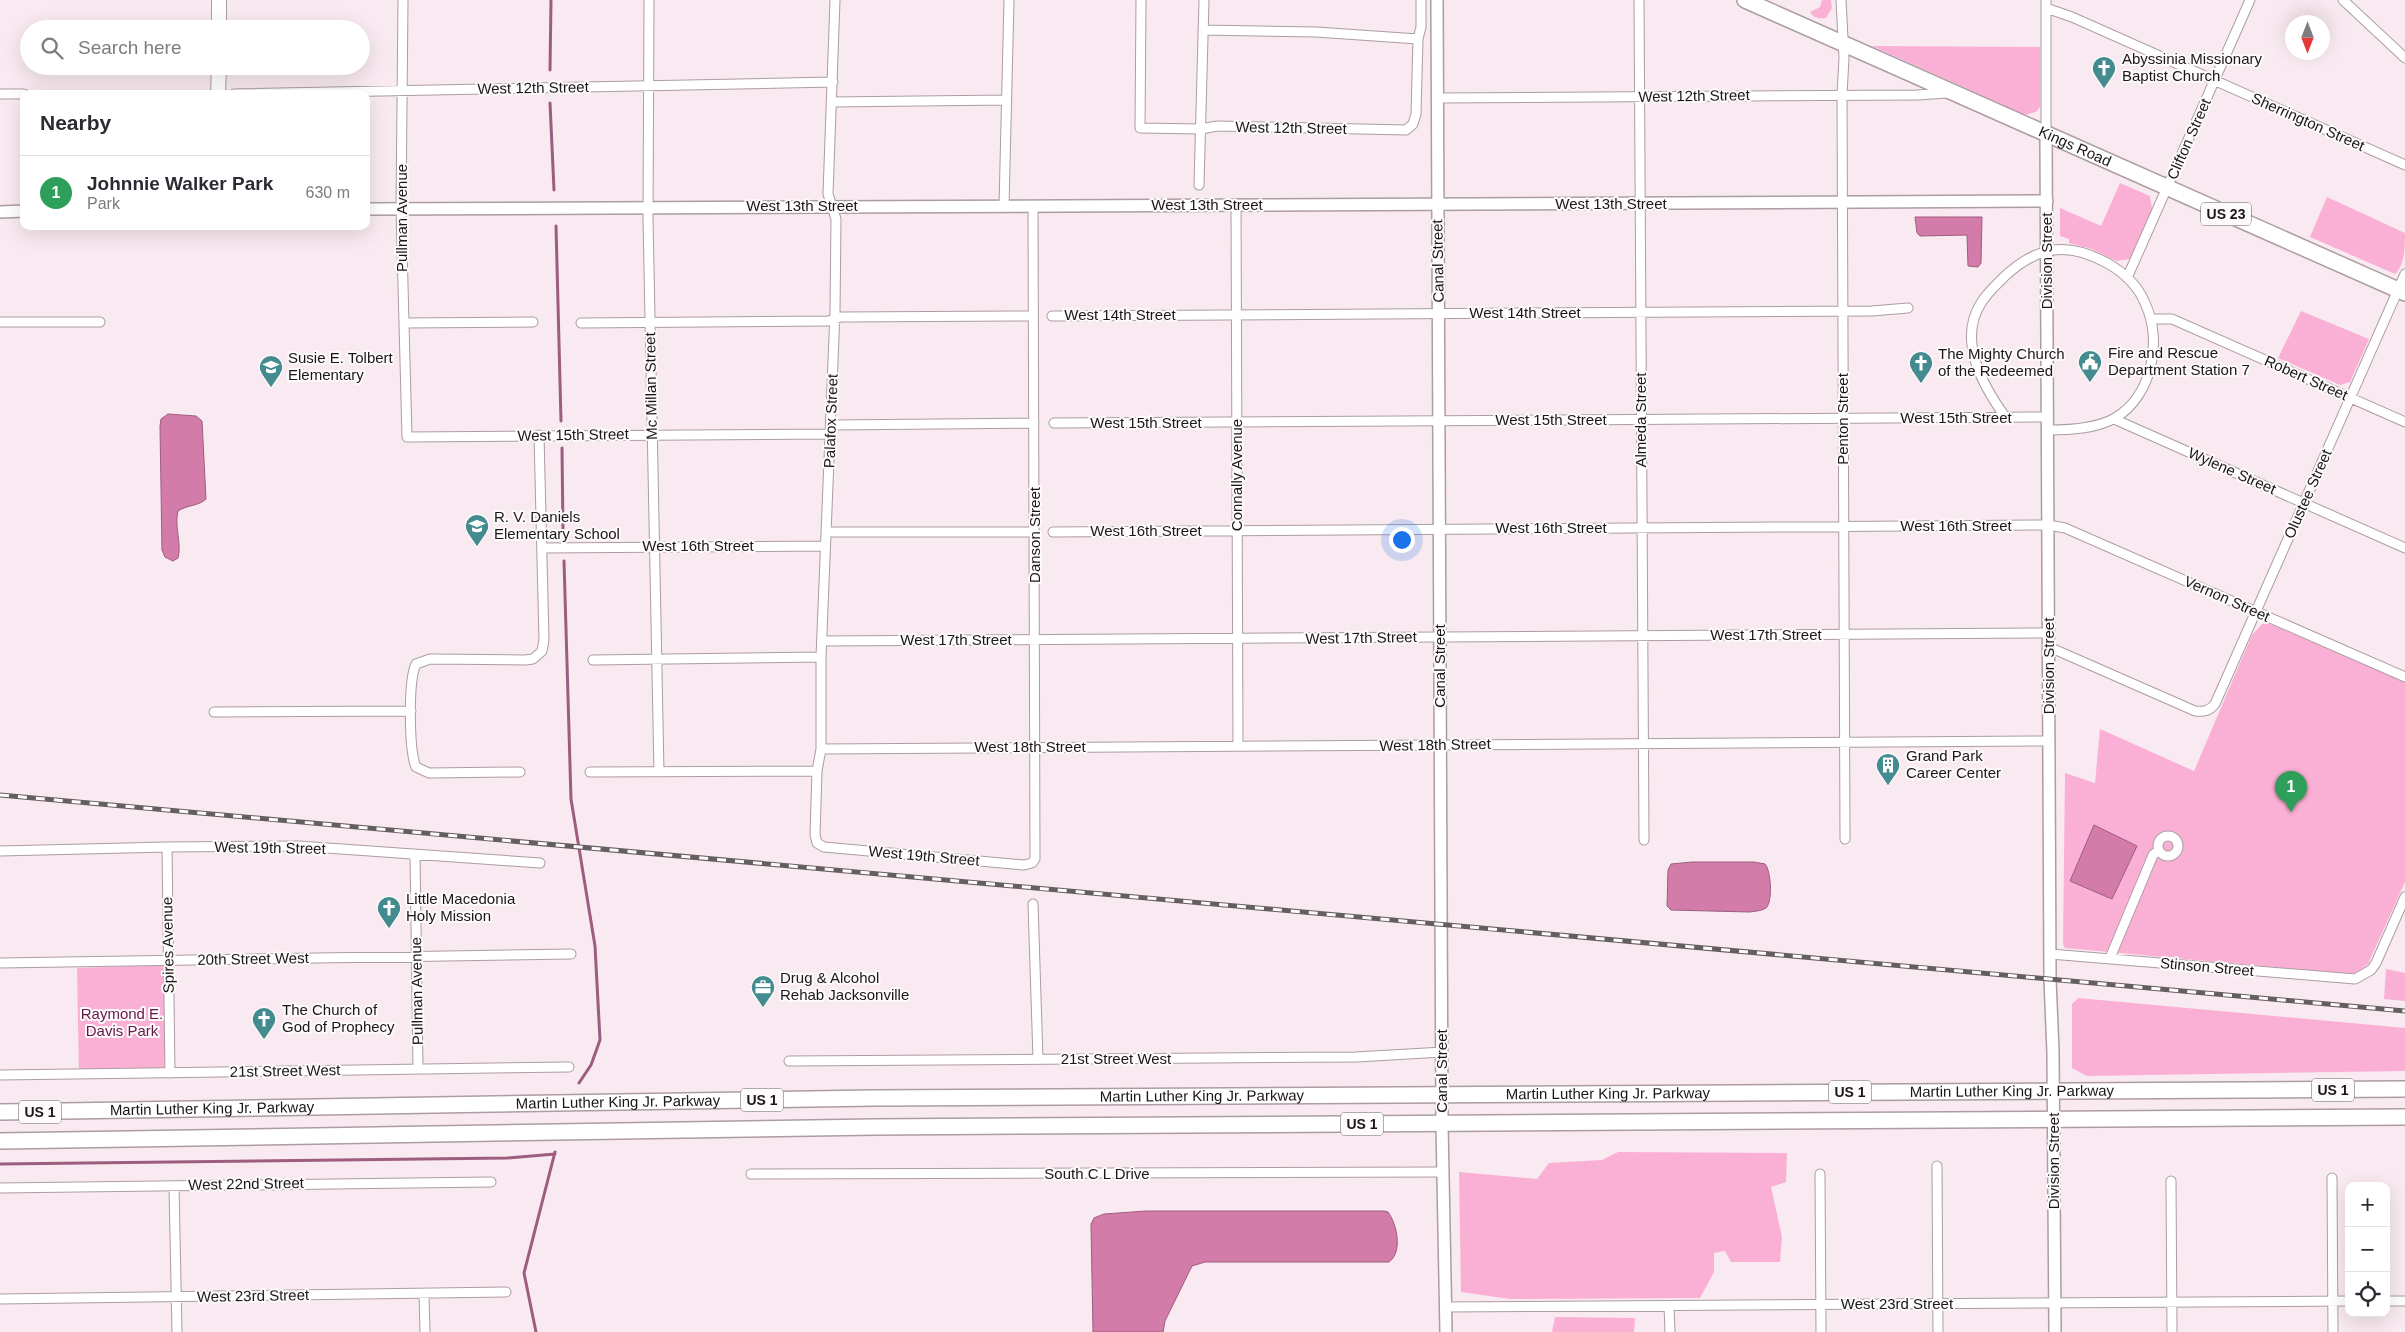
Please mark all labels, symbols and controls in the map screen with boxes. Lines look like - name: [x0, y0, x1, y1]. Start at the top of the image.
- north arrow: [2285, 15, 2330, 60]
- search box: [20, 20, 370, 75]
- icon: search: [38, 34, 66, 62]
- text: Search here: [78, 37, 182, 58]
- place label: Abyssinia Missionary Baptist Church: [2122, 50, 2263, 84]
- church icon: Abyssinia Missionary Baptist Church: [2091, 55, 2117, 89]
- street label: West 12th Street: [477, 78, 590, 97]
- street label: West 12th Street: [1638, 86, 1751, 105]
- street label: Sherrington Street: [2249, 89, 2368, 154]
- street label: Clifton Street: [2163, 95, 2214, 182]
- text: Nearby: [40, 111, 111, 134]
- street label: West 12th Street: [1235, 118, 1348, 137]
- street label: Kings Road: [2036, 123, 2114, 170]
- street label: Pullman Avenue: [393, 164, 410, 272]
- text: Johnnie Walker Park: [87, 173, 273, 194]
- text: 1: [52, 184, 60, 201]
- text: 630 m: [306, 184, 350, 201]
- text: Park: [87, 195, 120, 212]
- street label: West 13th Street: [1555, 195, 1668, 212]
- street label: West 13th Street: [1151, 196, 1264, 213]
- street label: West 13th Street: [746, 197, 859, 214]
- road number: US 23: [2201, 202, 2251, 225]
- street label: Division Street: [2038, 212, 2055, 309]
- street label: Canal Street: [1428, 218, 1447, 303]
- street label: West 14th Street: [1469, 304, 1582, 321]
- street label: West 14th Street: [1064, 306, 1177, 323]
- street label: Mc Millan Street: [641, 331, 660, 440]
- place label: Fire and Rescue Department Station 7: [2108, 344, 2250, 378]
- place label: The Mighty Church of the Redeemed: [1938, 345, 2065, 379]
- place label: Susie E. Tolbert Elementary: [288, 349, 394, 383]
- public building icon: Fire and Rescue Department Station 7: [2077, 349, 2103, 383]
- church icon: The Mighty Church of the Redeemed: [1908, 350, 1934, 384]
- street label: Robert Street: [2262, 352, 2351, 404]
- school or university icon: Susie E. Tolbert Elementary: [258, 354, 284, 388]
- street label: Almeda Street: [1632, 372, 1649, 468]
- street label: Penton Street: [1834, 372, 1851, 465]
- street label: Palafox Street: [820, 373, 841, 468]
- street label: West 15th Street: [1900, 409, 2013, 426]
- street label: West 15th Street: [1495, 411, 1608, 428]
- street label: West 15th Street: [1090, 414, 1203, 431]
- street label: Connally Avenue: [1228, 419, 1245, 531]
- street label: West 15th Street: [517, 425, 630, 444]
- street label: Wylene Street: [2186, 444, 2279, 498]
- street label: Olustee Street: [2280, 446, 2335, 541]
- street label: Danson Street: [1026, 486, 1043, 583]
- place label: R. V. Daniels Elementary School: [494, 508, 620, 542]
- school or university icon: R. V. Daniels Elementary School: [464, 513, 490, 547]
- street label: West 16th Street: [1900, 517, 2013, 534]
- street label: West 16th Street: [1495, 519, 1608, 536]
- street label: West 16th Street: [1090, 522, 1203, 539]
- your location: [1389, 527, 1415, 553]
- street label: West 16th Street: [642, 537, 755, 554]
- street label: Vernon Street: [2182, 572, 2273, 625]
- street label: Division Street: [2040, 617, 2057, 714]
- street label: Canal Street: [1431, 623, 1448, 708]
- street label: West 17th Street: [1710, 626, 1823, 643]
- street label: West 17th Street: [1305, 628, 1418, 647]
- street label: West 17th Street: [900, 631, 1013, 648]
- street label: West 18th Street: [1379, 735, 1492, 754]
- street label: West 18th Street: [974, 738, 1087, 755]
- place label: Grand Park Career Center: [1906, 747, 2001, 781]
- building icon: Grand Park Career Center: [1875, 752, 1901, 786]
- pin: 1: [2275, 771, 2307, 812]
- street label: West 19th Street: [214, 838, 327, 857]
- street label: West 19th Street: [868, 842, 981, 869]
- place label: Little Macedonia Holy Mission: [406, 890, 516, 924]
- church icon: Little Macedonia Holy Mission: [376, 895, 402, 929]
- street label: Spires Avenue: [158, 897, 177, 993]
- street label: Pullman Avenue: [407, 937, 426, 1045]
- street label: 20th Street West: [197, 949, 310, 968]
- street label: Stinson Street: [2159, 954, 2256, 979]
- place label: Drug & Alcohol Rehab Jacksonville: [780, 969, 909, 1003]
- office icon: Drug & Alcohol Rehab Jacksonville: [750, 974, 776, 1008]
- place label: The Church of God of Prophecy: [282, 1001, 395, 1035]
- park label: Raymond E. Davis Park: [81, 1005, 163, 1039]
- church icon: The Church of God of Prophecy: [251, 1006, 277, 1040]
- street label: Canal Street: [1433, 1028, 1450, 1113]
- street label: 21st Street West: [1061, 1050, 1172, 1067]
- street label: 21st Street West: [230, 1061, 341, 1080]
- road number: US 1: [2312, 1078, 2354, 1102]
- road number: US 1: [1829, 1080, 1871, 1104]
- street label: Martin Luther King Jr. Parkway: [1910, 1082, 2115, 1100]
- street label: Martin Luther King Jr. Parkway: [1506, 1084, 1711, 1102]
- street label: Martin Luther King Jr. Parkway: [1100, 1086, 1305, 1105]
- road number: US 1: [741, 1088, 783, 1112]
- street label: Martin Luther King Jr. Parkway: [516, 1091, 721, 1112]
- street label: Martin Luther King Jr. Parkway: [110, 1098, 315, 1118]
- road number: US 1: [19, 1100, 61, 1124]
- road number: US 1: [1341, 1112, 1383, 1136]
- street label: Division Street: [2045, 1112, 2062, 1209]
- street label: South C L Drive: [1044, 1165, 1150, 1182]
- street label: West 22nd Street: [188, 1174, 305, 1193]
- map controls: [2345, 1182, 2390, 1317]
- button: +: [2345, 1182, 2390, 1227]
- button: −: [2345, 1227, 2390, 1272]
- button: locate: [2345, 1272, 2390, 1317]
- street label: West 23rd Street: [197, 1286, 310, 1305]
- street label: West 23rd Street: [1841, 1295, 1954, 1312]

